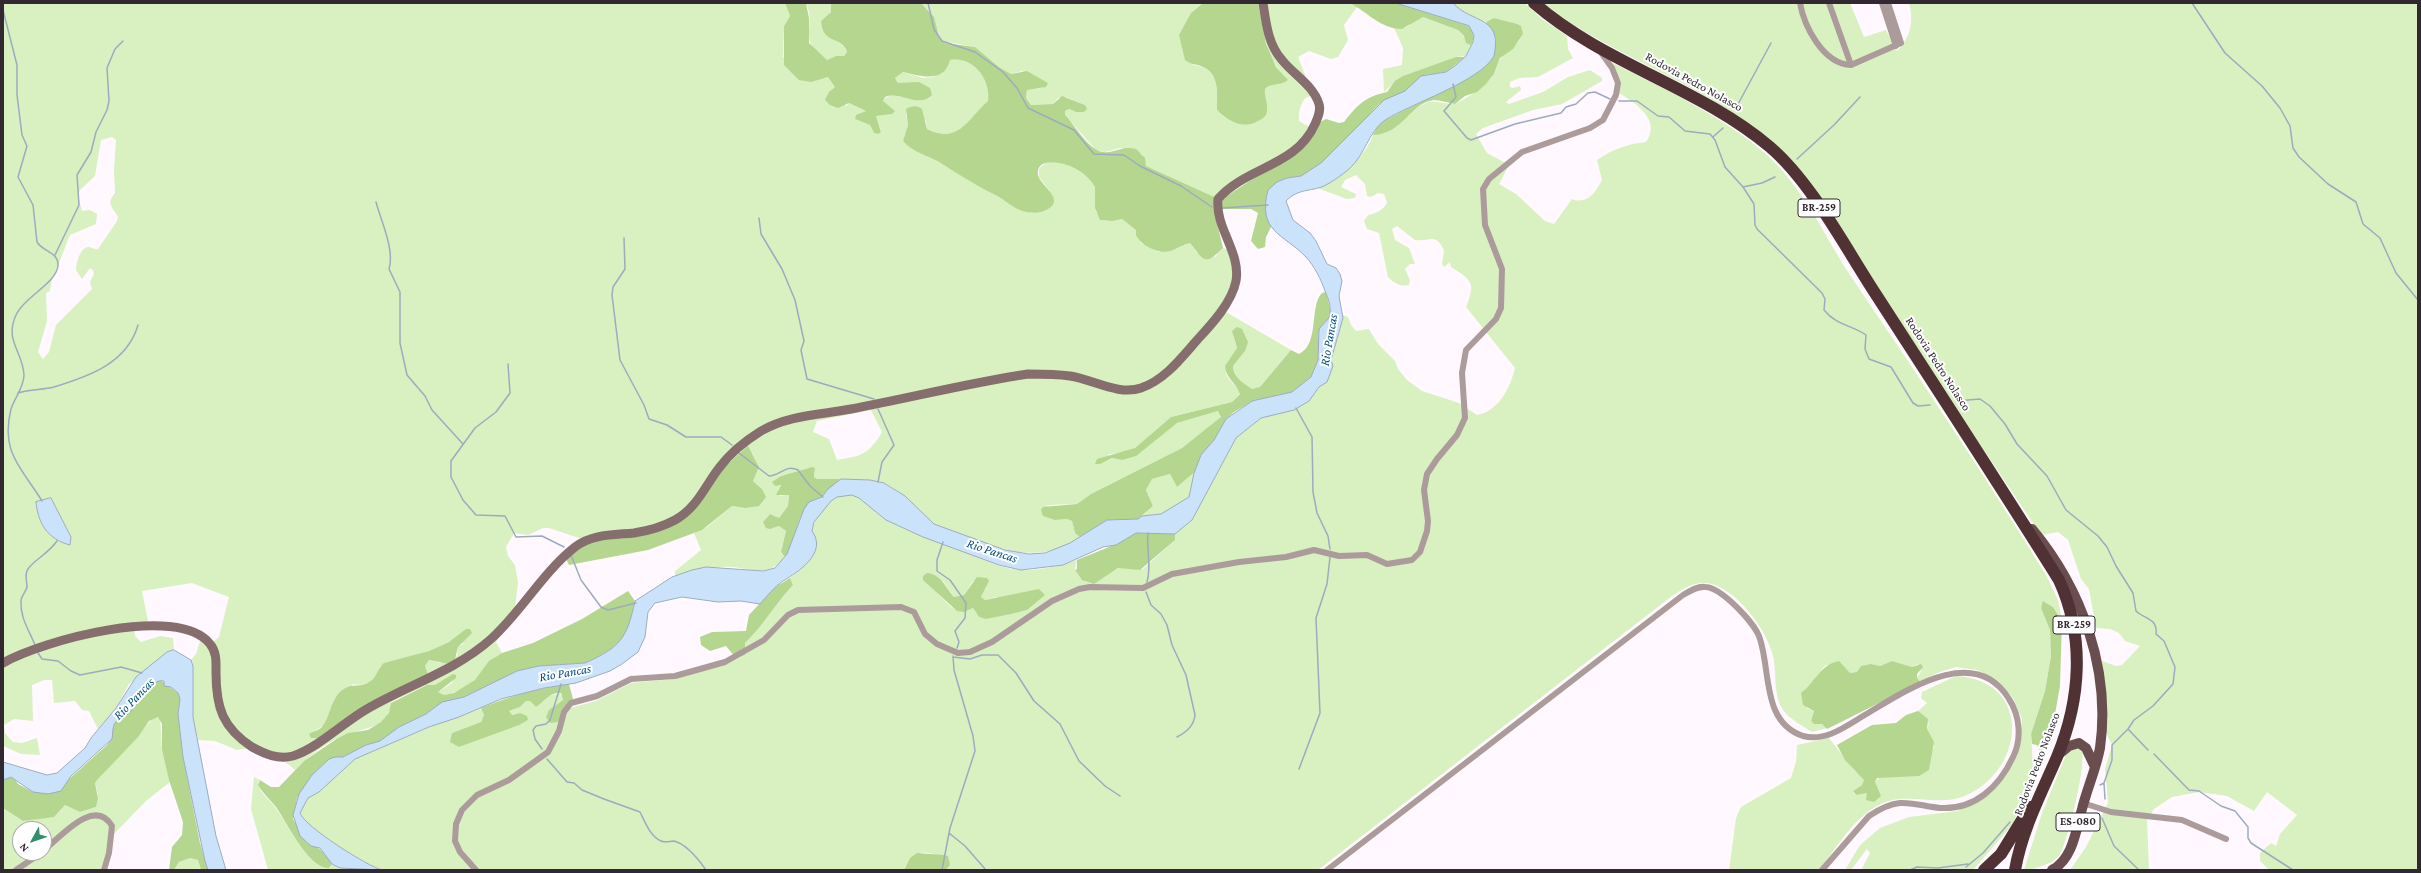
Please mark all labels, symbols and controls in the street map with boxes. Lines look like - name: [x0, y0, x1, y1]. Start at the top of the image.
- street label: Rodovia Pedro Nolasco: [1643, 49, 1745, 115]
- road number: BR-259: [1798, 199, 1840, 217]
- water label: Rio Pancas: [1317, 313, 1341, 367]
- street label: Rodovia Pedro Nolasco: [1902, 314, 1974, 414]
- water label: Rio Pancas: [965, 536, 1019, 566]
- road number: BR-259: [2053, 616, 2095, 634]
- water label: Rio Pancas: [538, 661, 592, 685]
- water label: Rio Pancas: [110, 675, 158, 723]
- street label: Rodovia Pedro Nolasco: [2011, 711, 2063, 817]
- road number: ES-080: [2056, 813, 2100, 831]
- north arrow: [12, 821, 52, 861]
- text: N: [17, 841, 31, 855]

